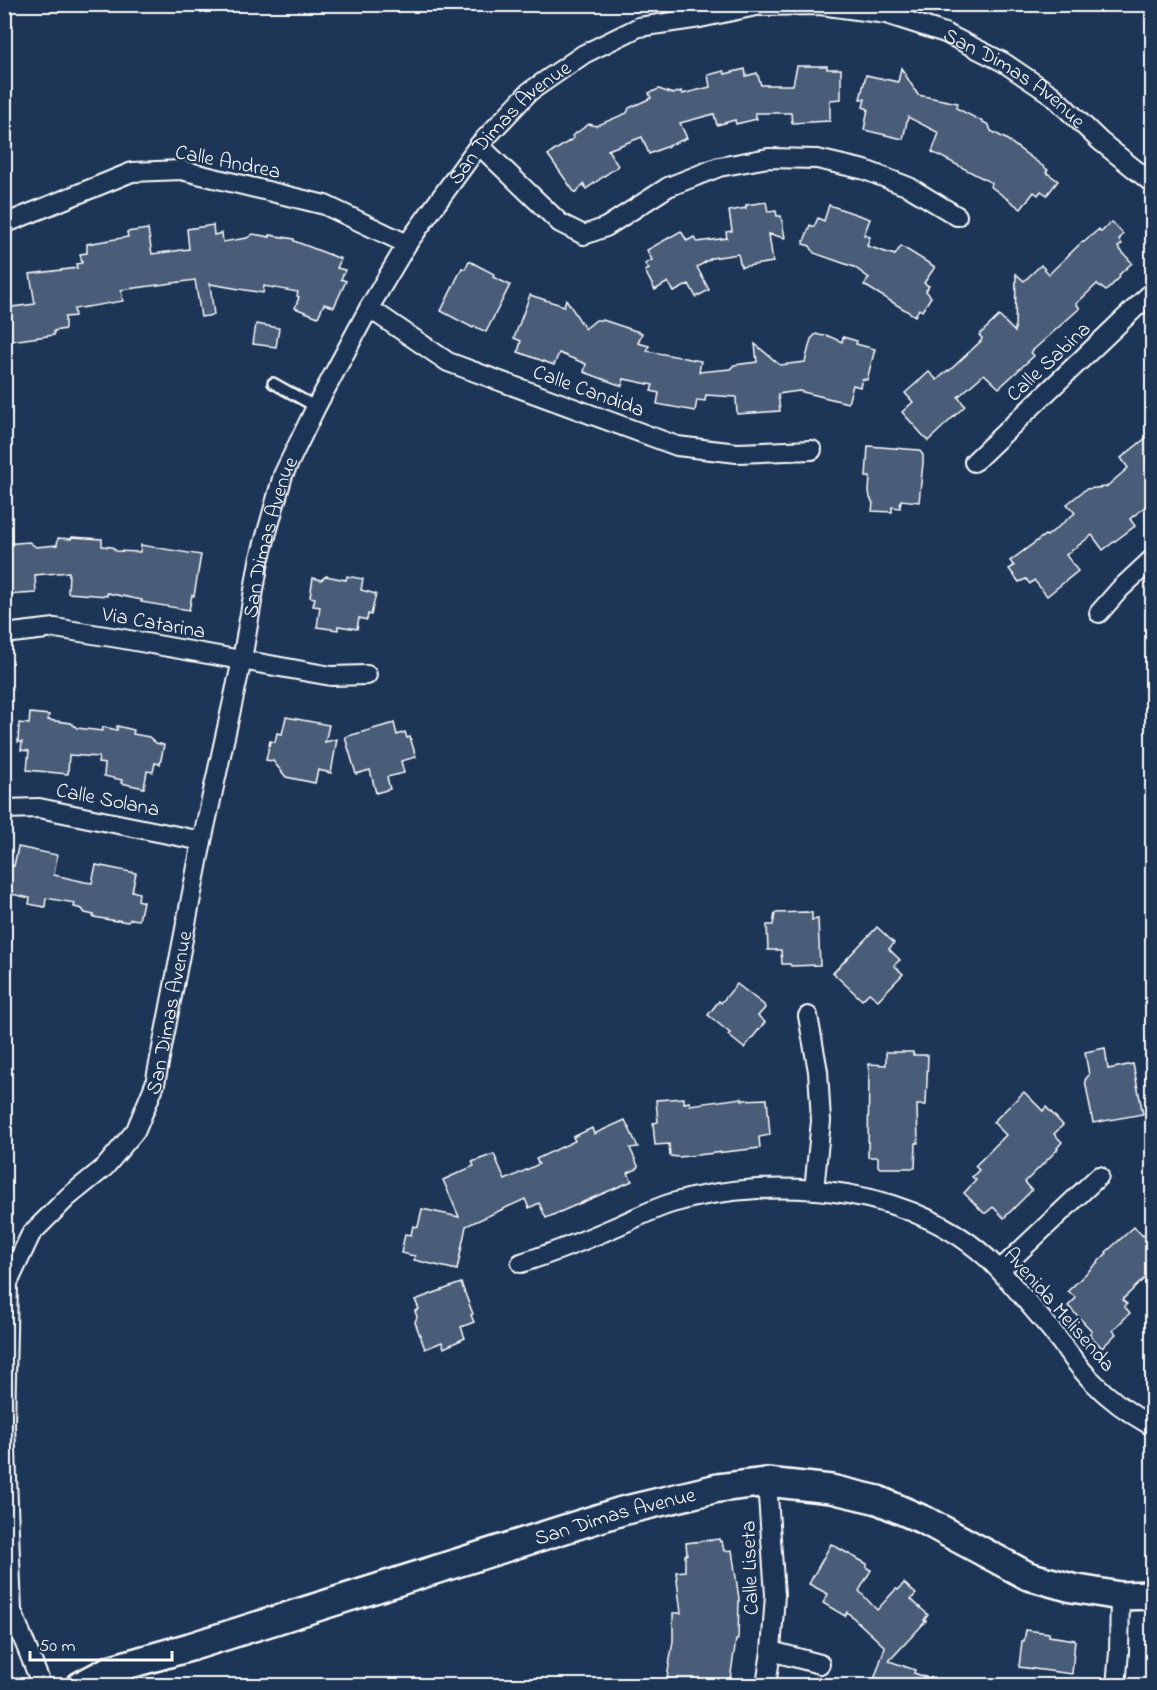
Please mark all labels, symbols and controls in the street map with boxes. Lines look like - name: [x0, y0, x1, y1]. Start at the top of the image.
- street label: San Dimas Avenue: [937, 21, 1092, 137]
- street label: San Dimas Avenue: [442, 54, 578, 192]
- street label: Calle Andrea: [172, 138, 283, 188]
- street label: Calle Sabina: [1000, 315, 1098, 410]
- street label: Calle Candida: [528, 358, 648, 426]
- street label: San Dimas Avenue: [236, 451, 307, 620]
- street label: Via Catarina: [99, 600, 208, 648]
- street label: Calle Solana: [53, 776, 162, 826]
- street label: San Dimas Avenue: [139, 928, 201, 1100]
- street label: Avenida Melisenda: [996, 1241, 1121, 1379]
- street label: San Dimas Avenue: [531, 1481, 699, 1555]
- street label: Calle Liseta: [734, 1520, 768, 1616]
- scale bar: [30, 1624, 172, 1662]
- text: 50 m: [39, 1634, 76, 1660]

